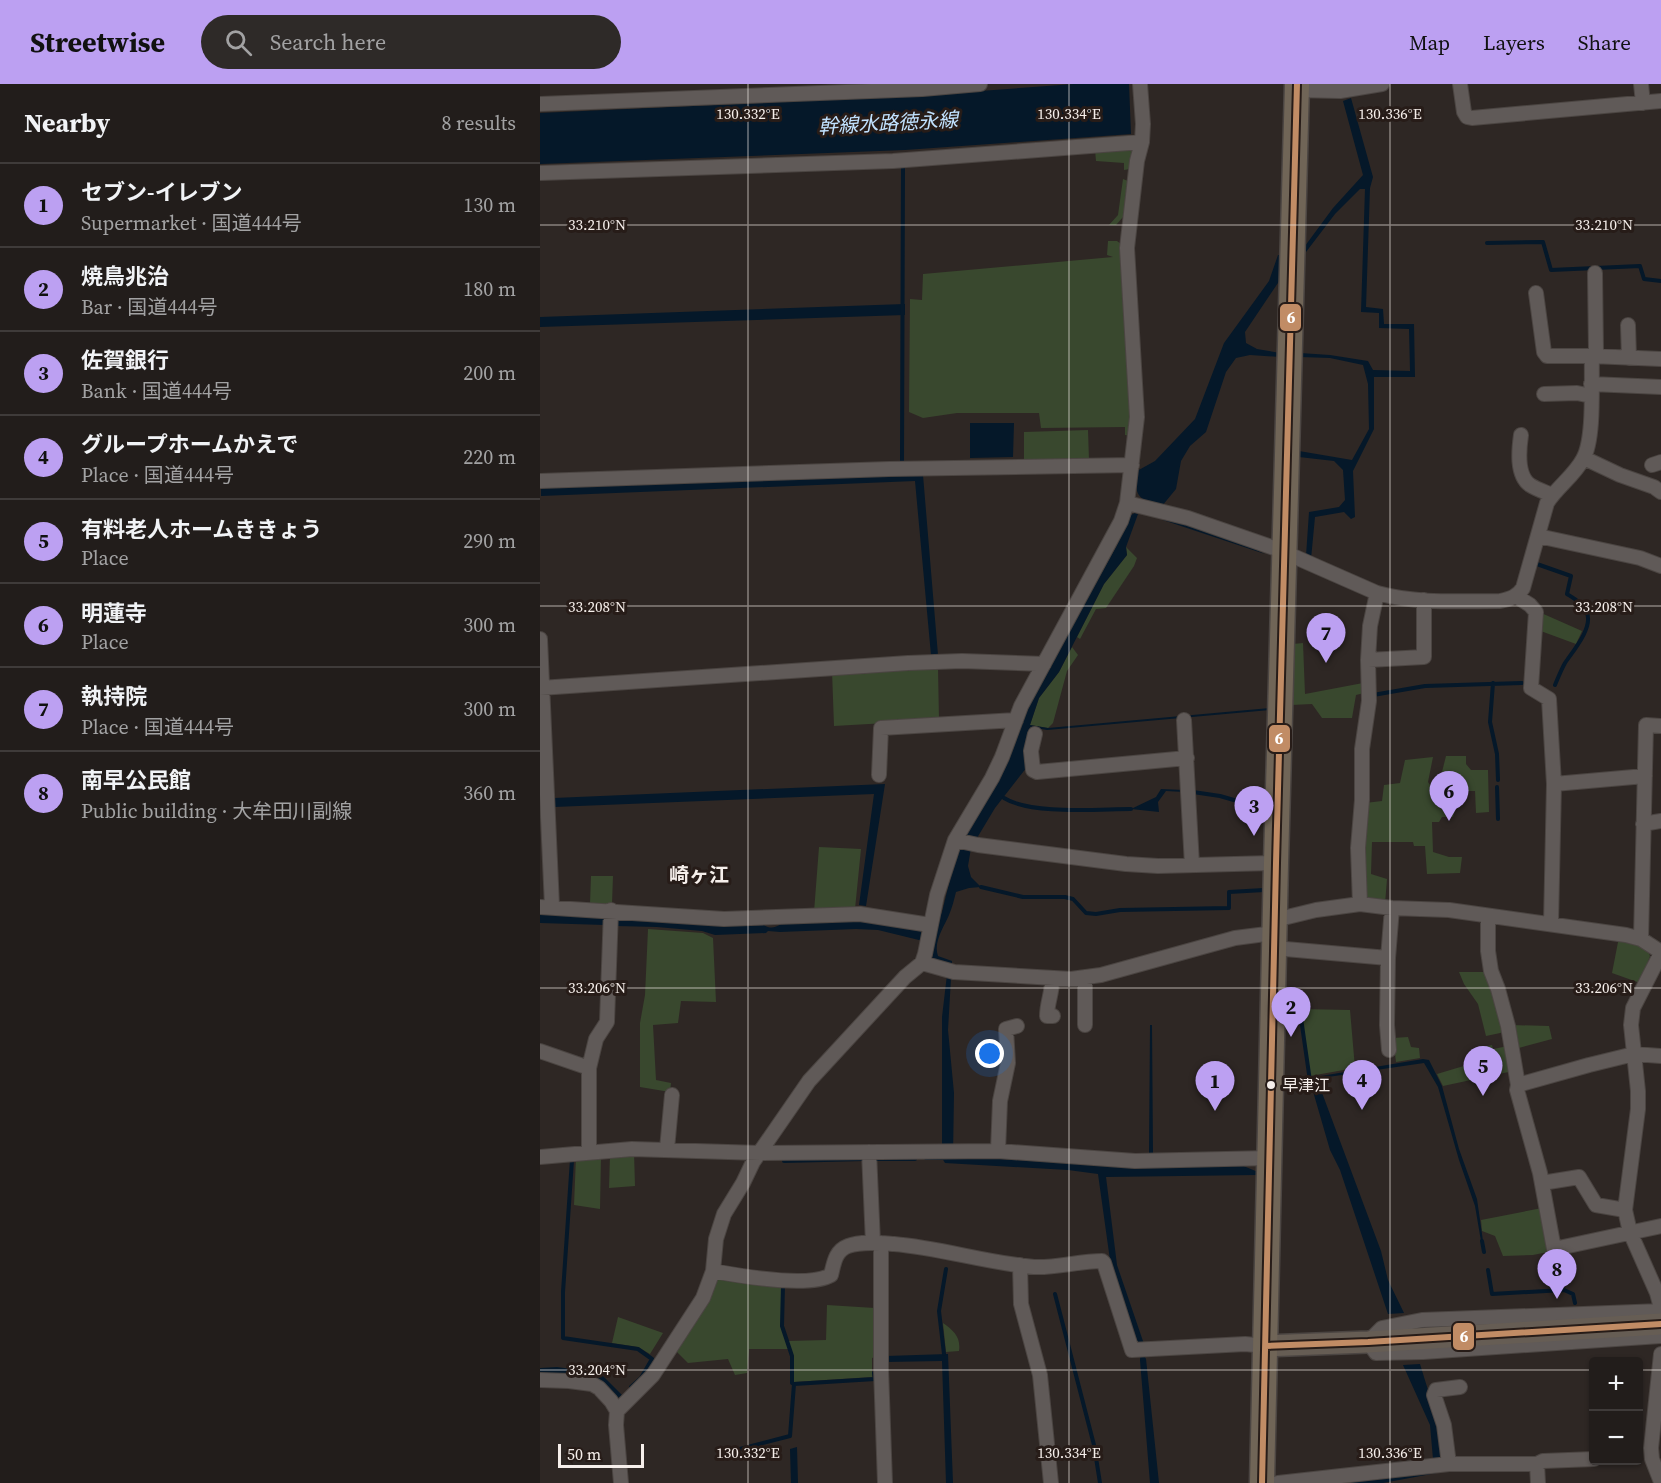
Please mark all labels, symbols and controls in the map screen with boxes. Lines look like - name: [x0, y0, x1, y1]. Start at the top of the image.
- search box: [201, 15, 621, 69]
- text: Streetwise: [30, 23, 165, 61]
- icon: search: [222, 26, 255, 59]
- text: Search here: [270, 27, 386, 57]
- text: Map: [1409, 28, 1450, 57]
- text: Layers: [1483, 28, 1545, 57]
- text: Share: [1578, 28, 1631, 57]
- text: 130.332°E: [716, 103, 780, 124]
- text: 130.334°E: [1037, 103, 1101, 124]
- text: 130.336°E: [1358, 103, 1422, 124]
- text: Nearby: [24, 105, 110, 141]
- water label: 幹線水路徳永線: [817, 105, 962, 141]
- text: 8 results: [441, 109, 516, 137]
- text: セブン-イレブン: [81, 177, 242, 207]
- text: 1: [38, 191, 49, 219]
- text: 130 m: [463, 191, 516, 219]
- text: Supermarket · 国道444号: [81, 209, 302, 237]
- text: 33.210°N: [568, 214, 626, 235]
- text: 33.210°N: [1575, 214, 1633, 235]
- text: 焼鳥兆治: [81, 261, 169, 291]
- text: 2: [38, 275, 49, 303]
- text: 180 m: [463, 275, 516, 303]
- text: Bar · 国道444号: [81, 293, 217, 321]
- line badge: 6: [1279, 303, 1302, 332]
- text: 6: [1287, 306, 1296, 328]
- text: 佐賀銀行: [81, 345, 169, 375]
- text: 3: [38, 359, 49, 387]
- text: 200 m: [463, 359, 516, 387]
- text: Bank · 国道444号: [81, 377, 232, 405]
- text: グループホームかえで: [81, 429, 298, 459]
- text: 4: [38, 443, 49, 471]
- text: 220 m: [463, 443, 516, 471]
- text: Place · 国道444号: [81, 461, 234, 489]
- text: 有料老人ホームききょう: [81, 514, 322, 544]
- text: 5: [38, 527, 49, 555]
- text: 290 m: [463, 527, 516, 555]
- text: Place: [81, 544, 129, 572]
- text: 33.208°N: [568, 596, 626, 617]
- text: 33.208°N: [1575, 596, 1633, 617]
- text: 明蓮寺: [81, 598, 147, 628]
- text: 6: [38, 611, 49, 639]
- text: 300 m: [463, 611, 516, 639]
- pin: 7: [1306, 614, 1346, 663]
- text: Place: [81, 628, 129, 656]
- text: 執持院: [81, 681, 147, 711]
- text: 7: [38, 695, 49, 723]
- text: 300 m: [463, 695, 516, 723]
- text: Place · 国道444号: [81, 713, 234, 741]
- line badge: 6: [1268, 724, 1291, 753]
- text: 6: [1275, 727, 1284, 749]
- text: 南早公民館: [81, 765, 191, 795]
- pin: 6: [1430, 772, 1468, 821]
- text: 8: [38, 779, 49, 807]
- text: 360 m: [463, 779, 516, 807]
- pin: 3: [1234, 786, 1274, 836]
- text: Public building · 大牟田川副線: [81, 797, 352, 825]
- district label: 崎ヶ江: [669, 861, 729, 889]
- text: 33.206°N: [568, 977, 626, 998]
- text: 33.206°N: [1575, 977, 1633, 998]
- pin: 2: [1272, 988, 1311, 1037]
- your location: [975, 1039, 1004, 1068]
- pin: 5: [1464, 1046, 1502, 1096]
- pin: 4: [1342, 1060, 1382, 1110]
- pin: 1: [1196, 1062, 1234, 1111]
- place label: 早津江: [1282, 1074, 1330, 1096]
- marker: 早津江: [1265, 1079, 1277, 1091]
- pin: 8: [1538, 1250, 1576, 1299]
- line badge: 6: [1452, 1322, 1475, 1351]
- text: 6: [1460, 1325, 1469, 1347]
- map controls: [1589, 1357, 1643, 1465]
- button: +: [1589, 1357, 1643, 1411]
- text: 33.204°N: [568, 1359, 626, 1380]
- button: −: [1589, 1411, 1643, 1465]
- scale bar: [558, 1441, 644, 1468]
- text: 130.332°E: [716, 1442, 780, 1463]
- text: 130.334°E: [1037, 1442, 1101, 1463]
- text: 130.336°E: [1358, 1442, 1422, 1463]
- text: 50 m: [567, 1443, 601, 1465]

